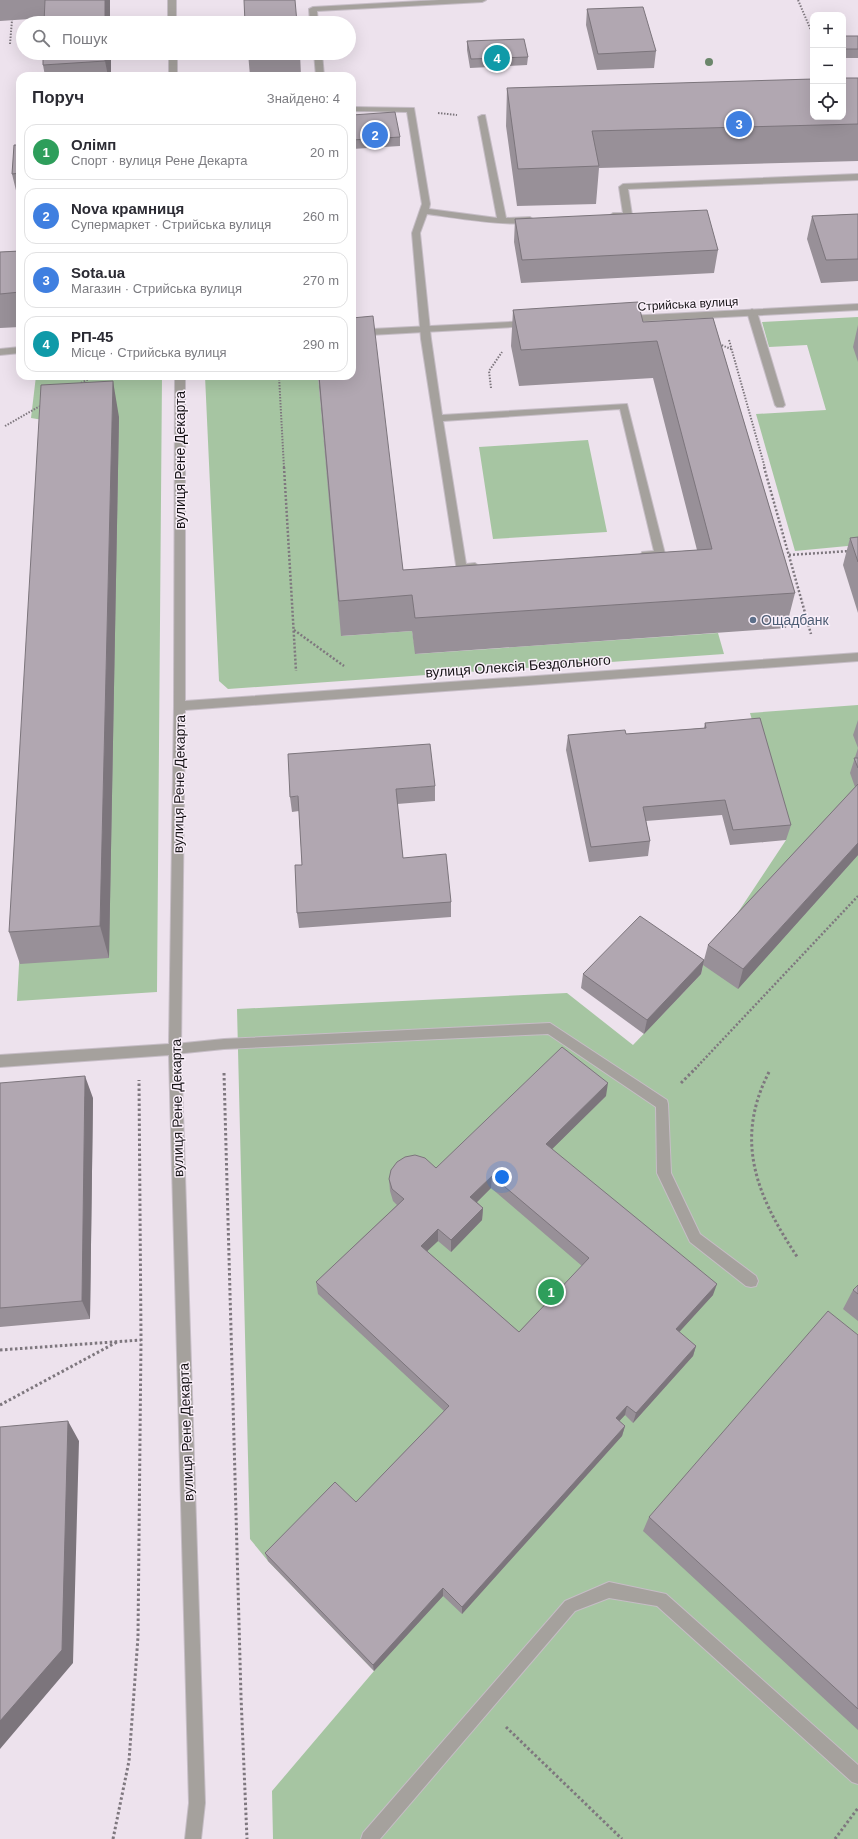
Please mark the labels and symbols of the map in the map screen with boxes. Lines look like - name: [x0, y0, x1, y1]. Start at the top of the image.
- pin: 4: [484, 43, 510, 73]
- pin: 3: [726, 109, 752, 139]
- pin: 2: [362, 120, 388, 150]
- street label: Стрийська вулиця: [637, 294, 739, 314]
- street label: вулиця Рене Декарта: [172, 391, 188, 529]
- place label: Ощадбанк: [761, 612, 830, 628]
- marker: Ощадбанк: [748, 615, 758, 625]
- street label: вулиця Олексія Бездольного: [425, 652, 611, 680]
- street label: вулиця Рене Декарта: [170, 715, 188, 853]
- street label: вулиця Рене Декарта: [168, 1039, 186, 1177]
- your location: [492, 1167, 512, 1187]
- pin: 1: [538, 1277, 564, 1307]
- street label: вулиця Рене Декарта: [176, 1362, 196, 1501]

